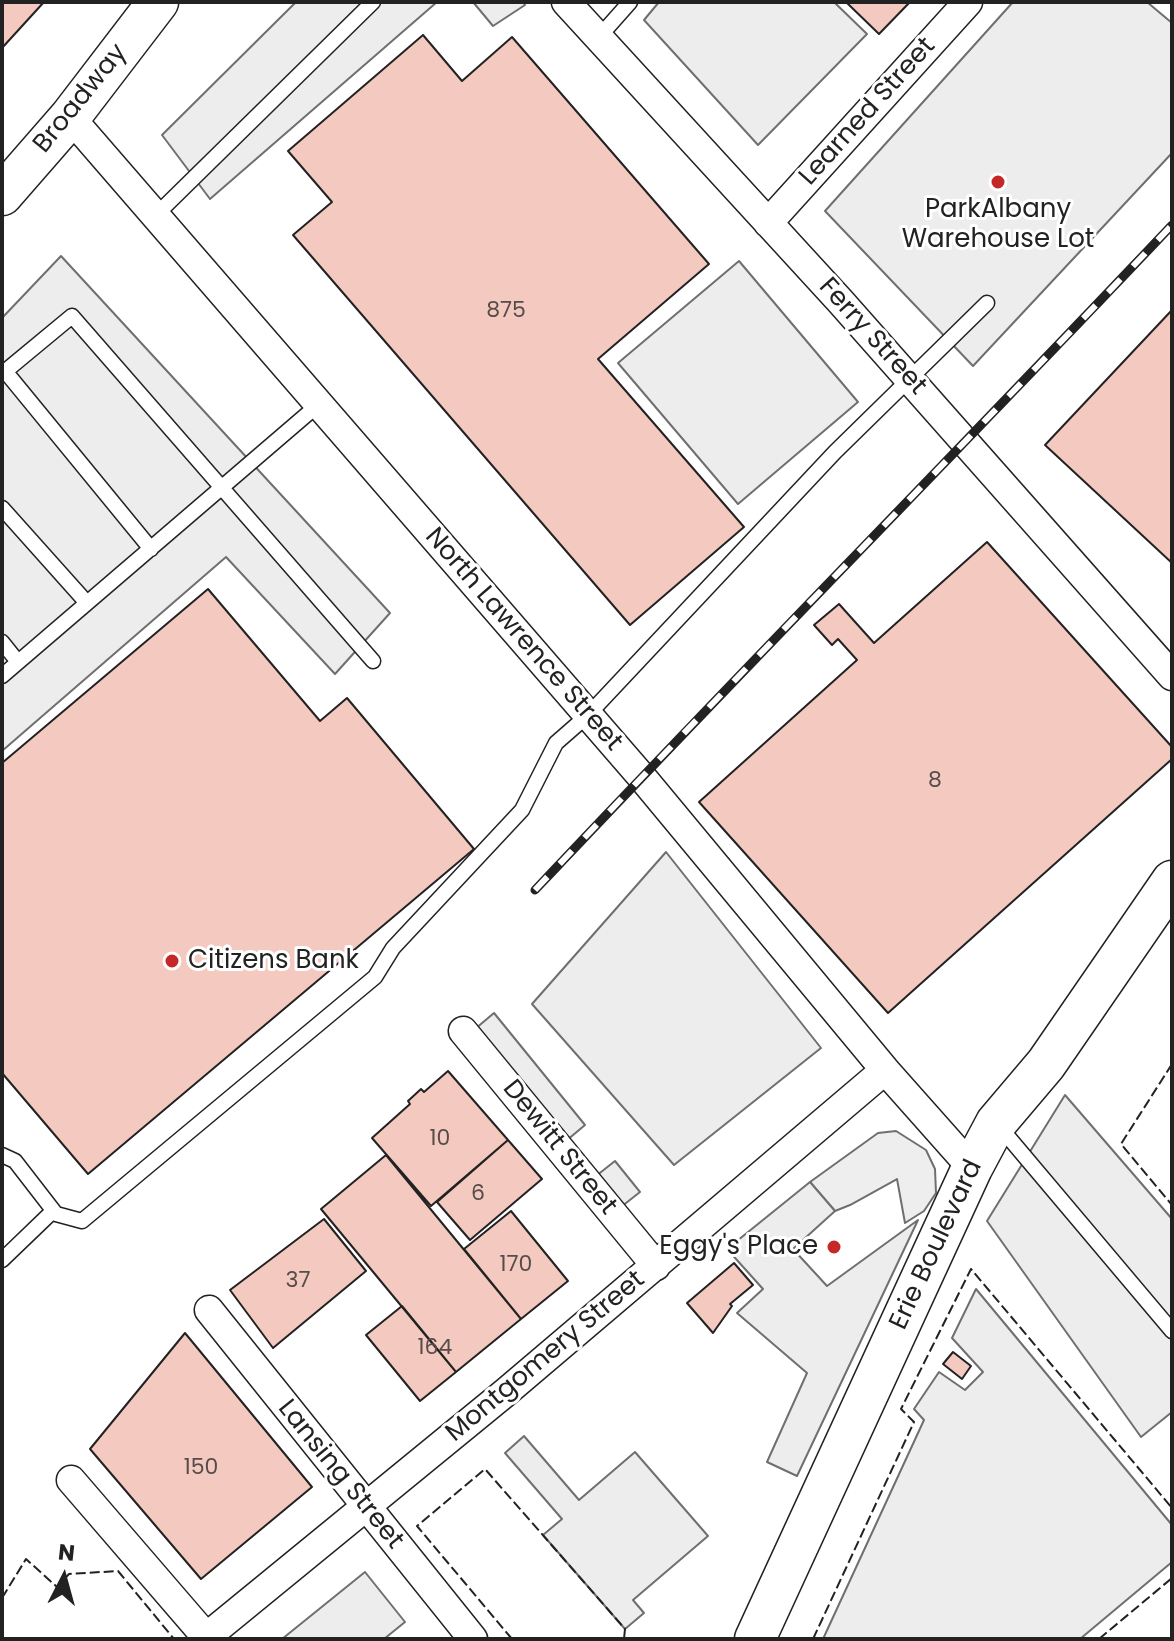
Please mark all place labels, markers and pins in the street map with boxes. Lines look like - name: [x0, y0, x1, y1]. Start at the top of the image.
- marker: ParkAlbany Warehouse Lot: [989, 173, 1007, 191]
- place label: ParkAlbany Warehouse Lot: [902, 194, 1094, 256]
- place label: Citizens Bank: [188, 945, 359, 977]
- marker: Citizens Bank: [163, 952, 181, 970]
- place label: Eggy's Place: [659, 1231, 818, 1263]
- marker: Eggy's Place: [825, 1238, 843, 1256]

